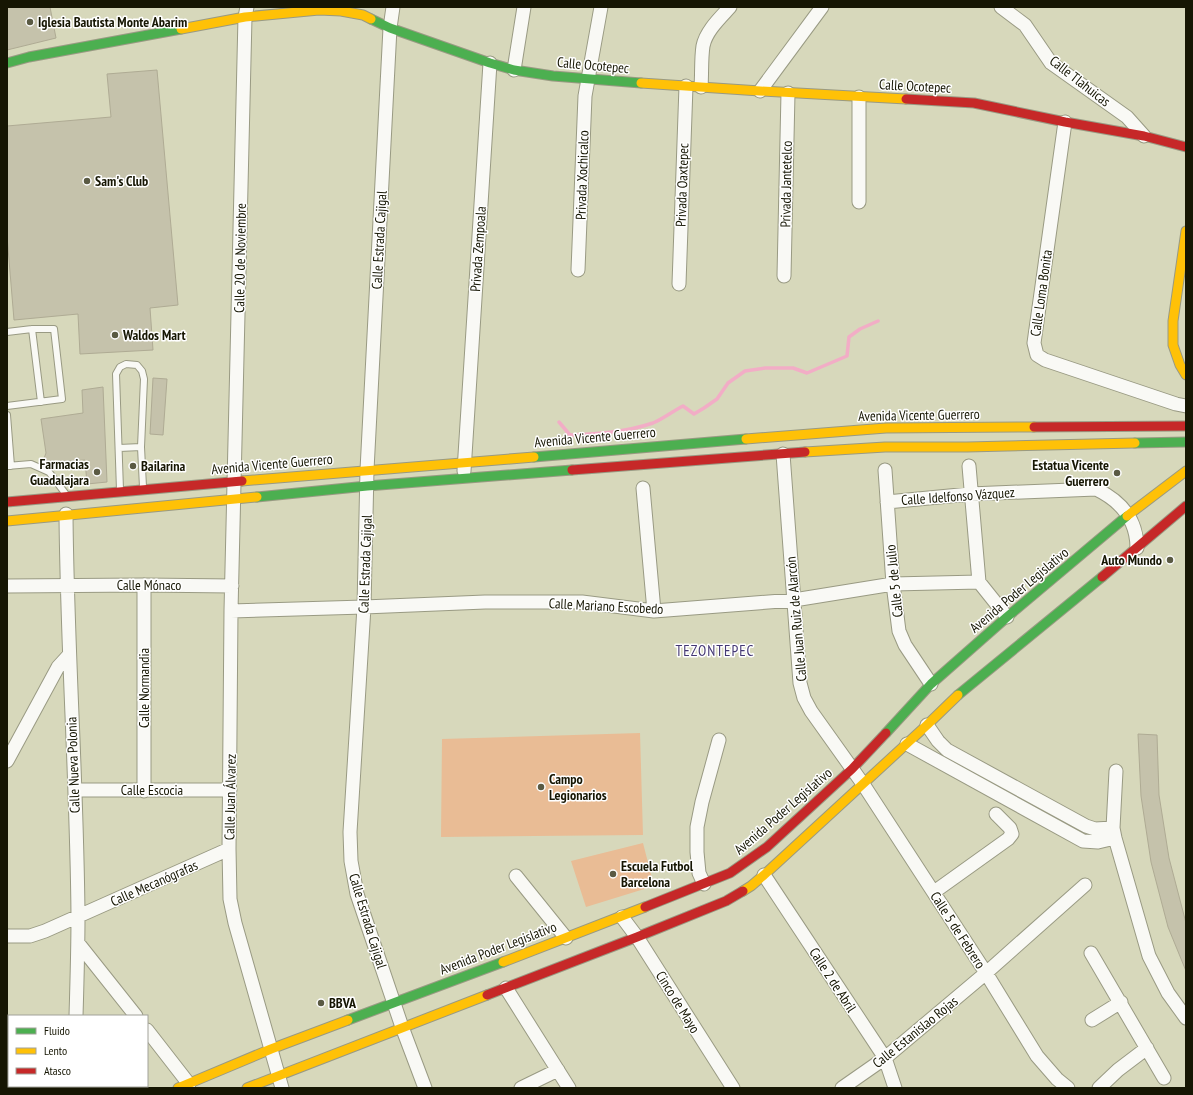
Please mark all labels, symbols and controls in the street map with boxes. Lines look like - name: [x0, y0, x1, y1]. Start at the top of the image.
- place label: Iglesia Bautista Monte Abarim: [38, 13, 187, 31]
- marker: Iglesia Bautista Monte Abarim: [25, 17, 35, 27]
- street label: Calle Tlahuicas: [1046, 52, 1114, 111]
- street label: Calle Ocotepec: [556, 53, 630, 77]
- street label: Calle Ocotepec: [879, 75, 951, 97]
- street label: Privada Xochicalco: [571, 130, 593, 220]
- street label: Privada Jantetelco: [776, 140, 796, 228]
- street label: Privada Oaxtepec: [672, 143, 692, 227]
- place label: Sam's Club: [95, 172, 148, 190]
- marker: Sam's Club: [82, 176, 92, 186]
- street label: Calle Estrada Cajigal: [367, 190, 391, 290]
- street label: Calle 20 de Noviembre: [230, 203, 250, 313]
- street label: Privada Zempoala: [466, 206, 490, 292]
- street label: Calle Loma Bonita: [1026, 249, 1056, 337]
- place label: Waldos Mart: [122, 326, 185, 344]
- marker: Waldos Mart: [110, 330, 120, 340]
- street label: Avenida Vicente Guerrero: [858, 405, 980, 425]
- street label: Avenida Vicente Guerrero: [534, 423, 656, 451]
- street label: Avenida Vicente Guerrero: [211, 450, 333, 478]
- place label: Farmacias Guadalajara: [30, 455, 89, 489]
- place label: Estatua Vicente Guerrero: [1032, 456, 1109, 490]
- place label: Bailarina: [141, 457, 186, 475]
- marker: Bailarina: [128, 461, 138, 471]
- marker: Farmacias Guadalajara: [92, 467, 102, 477]
- marker: Estatua Vicente Guerrero: [1112, 468, 1122, 478]
- street label: Calle Idelfonso Vázquez: [901, 483, 1015, 509]
- street label: Calle Estrada Cajigal: [354, 514, 376, 614]
- street label: Avenida Poder Legislativo: [966, 543, 1072, 637]
- street label: Calle 5 de Julio: [881, 544, 907, 618]
- place label: Auto Mundo: [1100, 551, 1162, 569]
- marker: Auto Mundo: [1165, 555, 1175, 565]
- street label: Calle Juan Ruiz de Alarcón: [782, 556, 810, 682]
- street label: Calle Mónaco: [117, 576, 181, 594]
- street label: Calle Mariano Escobedo: [548, 594, 664, 618]
- district label: TEZONTEPEC: [676, 641, 754, 660]
- street label: Calle Normandia: [135, 648, 153, 728]
- street label: Calle Nueva Polonia: [62, 717, 84, 813]
- street label: Calle Juan Álvarez: [220, 754, 240, 840]
- street label: Avenida Poder Legislativo: [730, 764, 836, 858]
- place label: Campo Legionarios: [549, 770, 607, 804]
- street label: Calle Escocia: [121, 781, 183, 799]
- marker: Campo Legionarios: [536, 782, 546, 792]
- street label: Calle Mecanógrafas: [107, 856, 201, 910]
- place label: Escuela Futbol Barcelona: [621, 857, 694, 891]
- marker: Escuela Futbol Barcelona: [608, 869, 618, 879]
- street label: Calle Estrada Cajigal: [345, 871, 391, 971]
- street label: Calle 5 de Febrero: [926, 888, 990, 972]
- street label: Avenida Poder Legislativo: [437, 917, 559, 979]
- street label: Calle 2 de Abril: [805, 944, 861, 1016]
- street label: Cinco de Mayo: [652, 968, 704, 1036]
- street label: Calle Estanislao Rojas: [869, 992, 962, 1072]
- place label: BBVA: [329, 994, 357, 1012]
- marker: BBVA: [316, 998, 326, 1008]
- legend: [8, 1015, 148, 1087]
- text: Fluido: [44, 1023, 70, 1038]
- text: Lento: [44, 1043, 67, 1058]
- text: Atasco: [44, 1063, 71, 1078]

